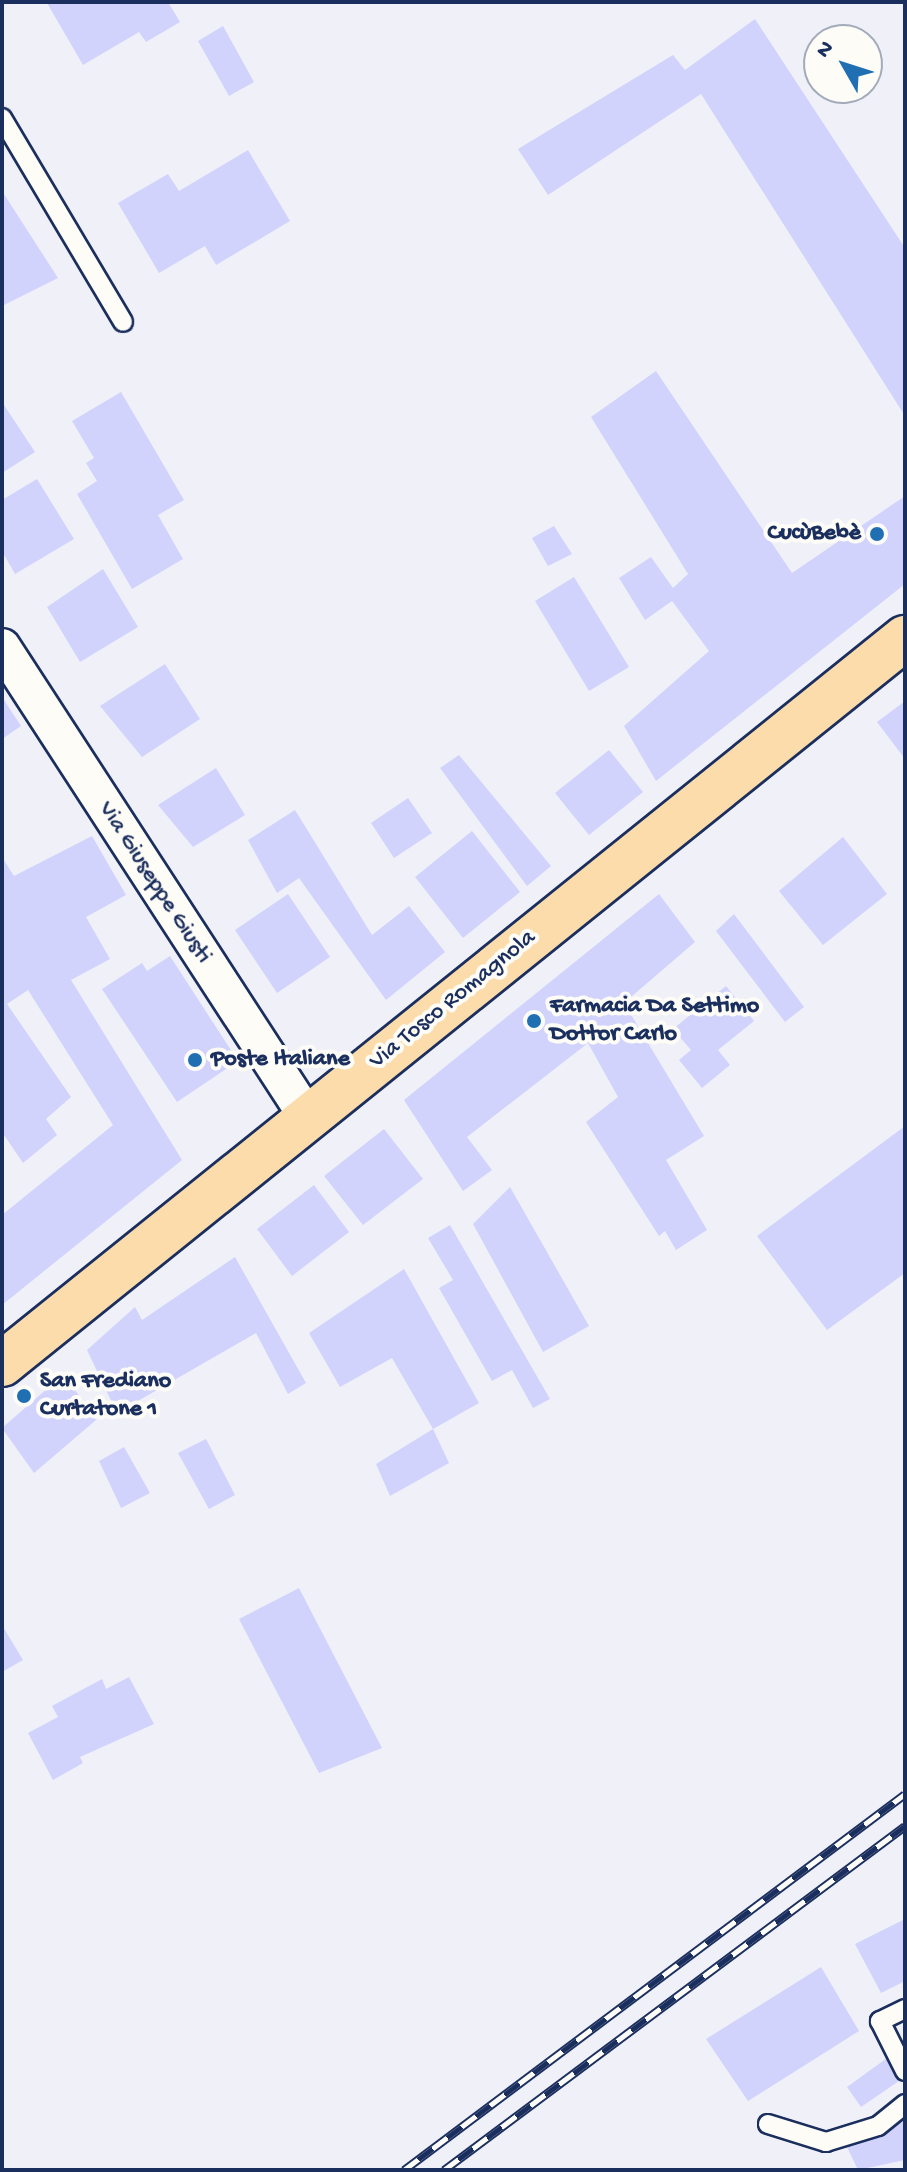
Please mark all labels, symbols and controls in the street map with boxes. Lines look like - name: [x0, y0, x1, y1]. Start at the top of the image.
- north arrow: [803, 24, 883, 104]
- text: N: [811, 36, 841, 64]
- place label: CucùBebè: [768, 520, 861, 548]
- marker: CucùBebè: [868, 525, 886, 543]
- street label: Via Giuseppe Giusti: [91, 797, 217, 969]
- street label: Via Tosco Romagnola: [364, 924, 542, 1076]
- place label: Farmacia Da Settimo Dottor Carlo: [550, 993, 759, 1049]
- marker: Farmacia Da Settimo Dottor Carlo: [525, 1012, 543, 1030]
- place label: Poste Italiane: [211, 1046, 350, 1074]
- marker: Poste Italiane: [186, 1051, 204, 1069]
- place label: San Frediano Curtatone 1: [40, 1368, 171, 1424]
- marker: San Frediano Curtatone 1: [15, 1387, 33, 1405]

